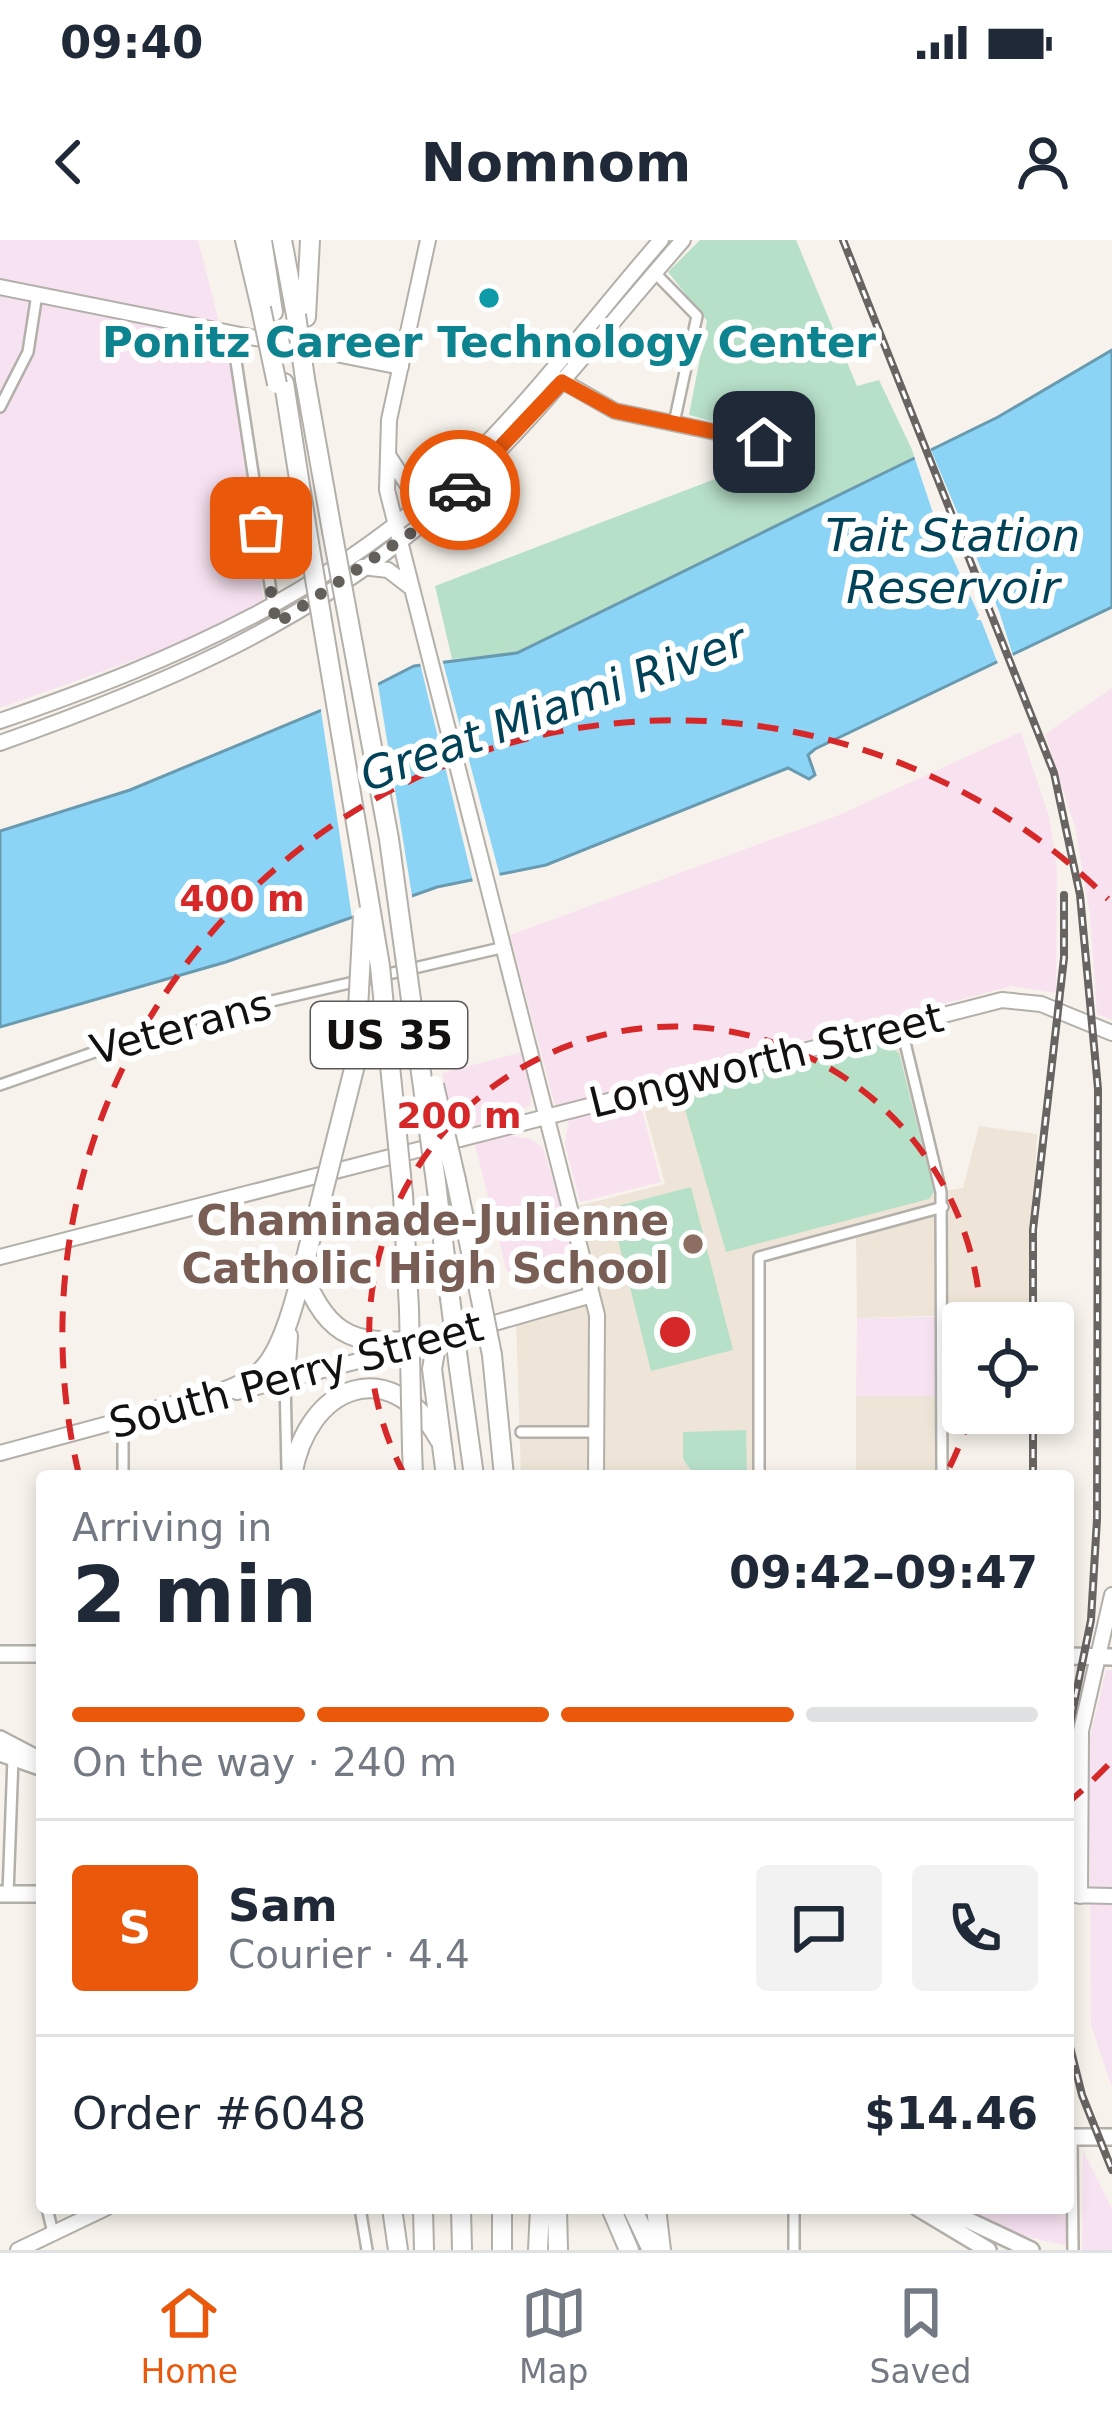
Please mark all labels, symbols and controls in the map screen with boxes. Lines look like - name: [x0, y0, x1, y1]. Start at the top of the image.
- text: 09:40: [60, 16, 203, 69]
- icon: back: [36, 129, 102, 195]
- icon: person: [1010, 129, 1076, 195]
- text: Nomnom: [421, 131, 691, 194]
- marker: Ponitz Career Technology Center: [476, 285, 502, 311]
- place label: Ponitz Career Technology Center: [102, 318, 876, 367]
- pin: [713, 391, 815, 493]
- icon: home: [731, 409, 797, 475]
- courier: [400, 430, 520, 550]
- icon: car: [427, 457, 493, 523]
- pin: [210, 477, 312, 579]
- icon: bag: [228, 495, 294, 561]
- water label: Tait Station Reservoir: [826, 509, 1080, 614]
- water label: Great Miami River: [353, 613, 756, 802]
- text: 400 m: [179, 878, 305, 919]
- street label: Veterans: [85, 979, 277, 1075]
- street label: Longworth Street: [584, 992, 948, 1128]
- road number: US 35: [311, 1002, 467, 1068]
- text: 200 m: [396, 1095, 522, 1136]
- place label: Chaminade-Julienne Catholic High School: [181, 1196, 669, 1293]
- marker: Chaminade-Julienne Catholic High School: [680, 1231, 706, 1257]
- street label: South Perry Street: [104, 1302, 488, 1448]
- map controls: [942, 1302, 1074, 1434]
- button: locate: [942, 1302, 1074, 1434]
- centre of rings: [654, 1311, 696, 1353]
- text: Arriving in: [72, 1505, 272, 1550]
- text: 09:42–09:47: [729, 1546, 1038, 1599]
- text: 2 min: [72, 1550, 317, 1640]
- text: On the way · 240 m: [72, 1740, 457, 1785]
- button: chat: [756, 1865, 882, 1991]
- button: phone: [912, 1865, 1038, 1991]
- text: Sam: [228, 1879, 338, 1932]
- text: S: [119, 1901, 151, 1954]
- text: Courier · 4.4: [228, 1932, 470, 1977]
- text: Order #6048: [72, 2087, 366, 2140]
- text: $14.46: [864, 2087, 1038, 2140]
- tab: Home: [140, 2280, 238, 2391]
- tab: Map: [519, 2280, 589, 2391]
- tab: Saved: [870, 2280, 971, 2391]

